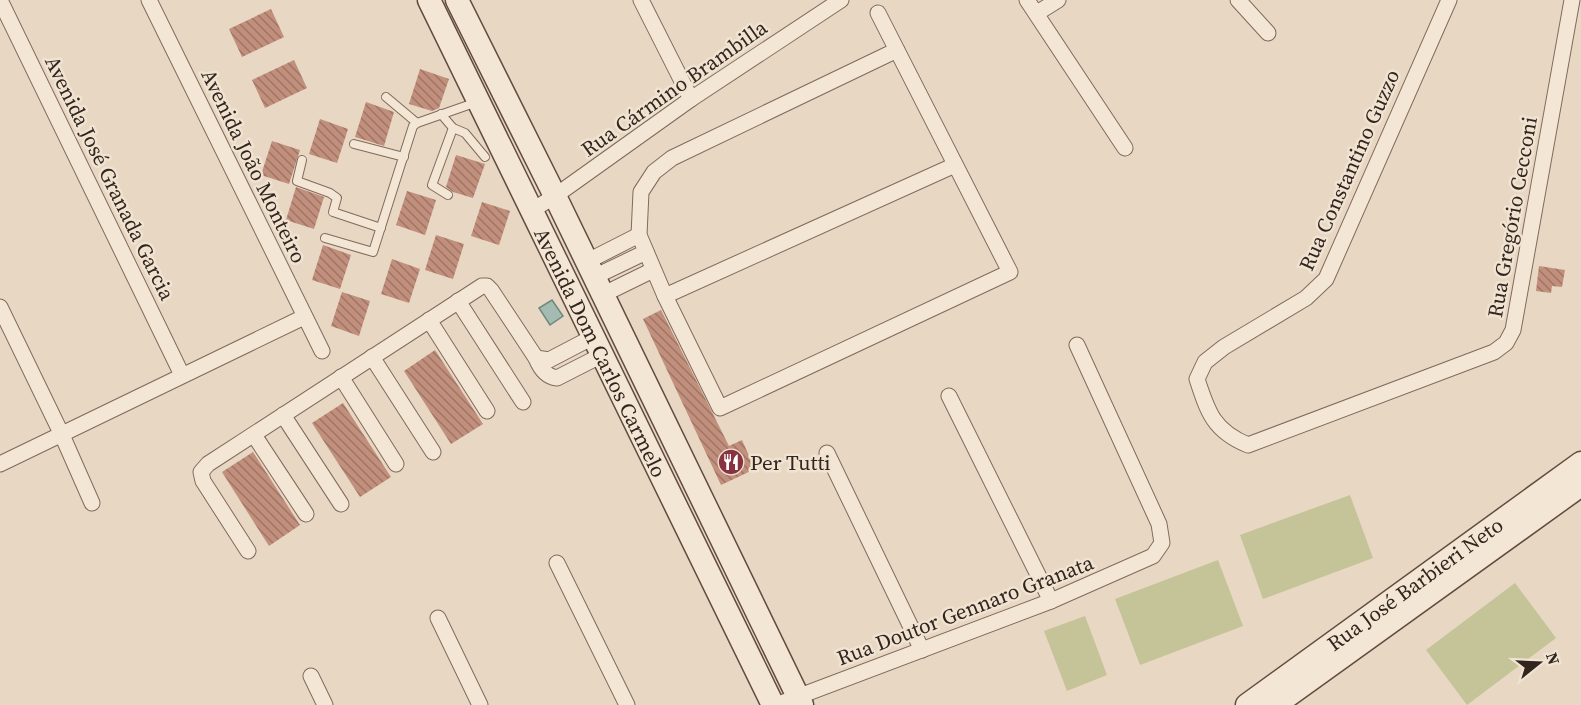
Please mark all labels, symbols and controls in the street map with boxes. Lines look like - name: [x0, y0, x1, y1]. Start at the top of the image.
- street label: Rua Cármino Brambilla: [575, 13, 773, 163]
- street label: Avenida José Granada Garcia: [38, 51, 182, 305]
- street label: Avenida João Monteiro: [194, 64, 314, 268]
- street label: Rua Constantino Guzzo: [1292, 65, 1406, 275]
- street label: Rua Gregório Cecconi: [1480, 114, 1544, 320]
- street label: Avenida Dom Carlos Carmelo: [528, 223, 674, 482]
- restaurant icon: Per Tutti: [716, 447, 746, 477]
- place label: Per Tutti: [750, 448, 831, 477]
- street label: Rua José Barbieri Neto: [1321, 510, 1509, 657]
- street label: Rua Doutor Gennaro Granata: [833, 548, 1098, 672]
- north arrow: [1509, 633, 1569, 693]
- text: N: [1541, 649, 1566, 668]

